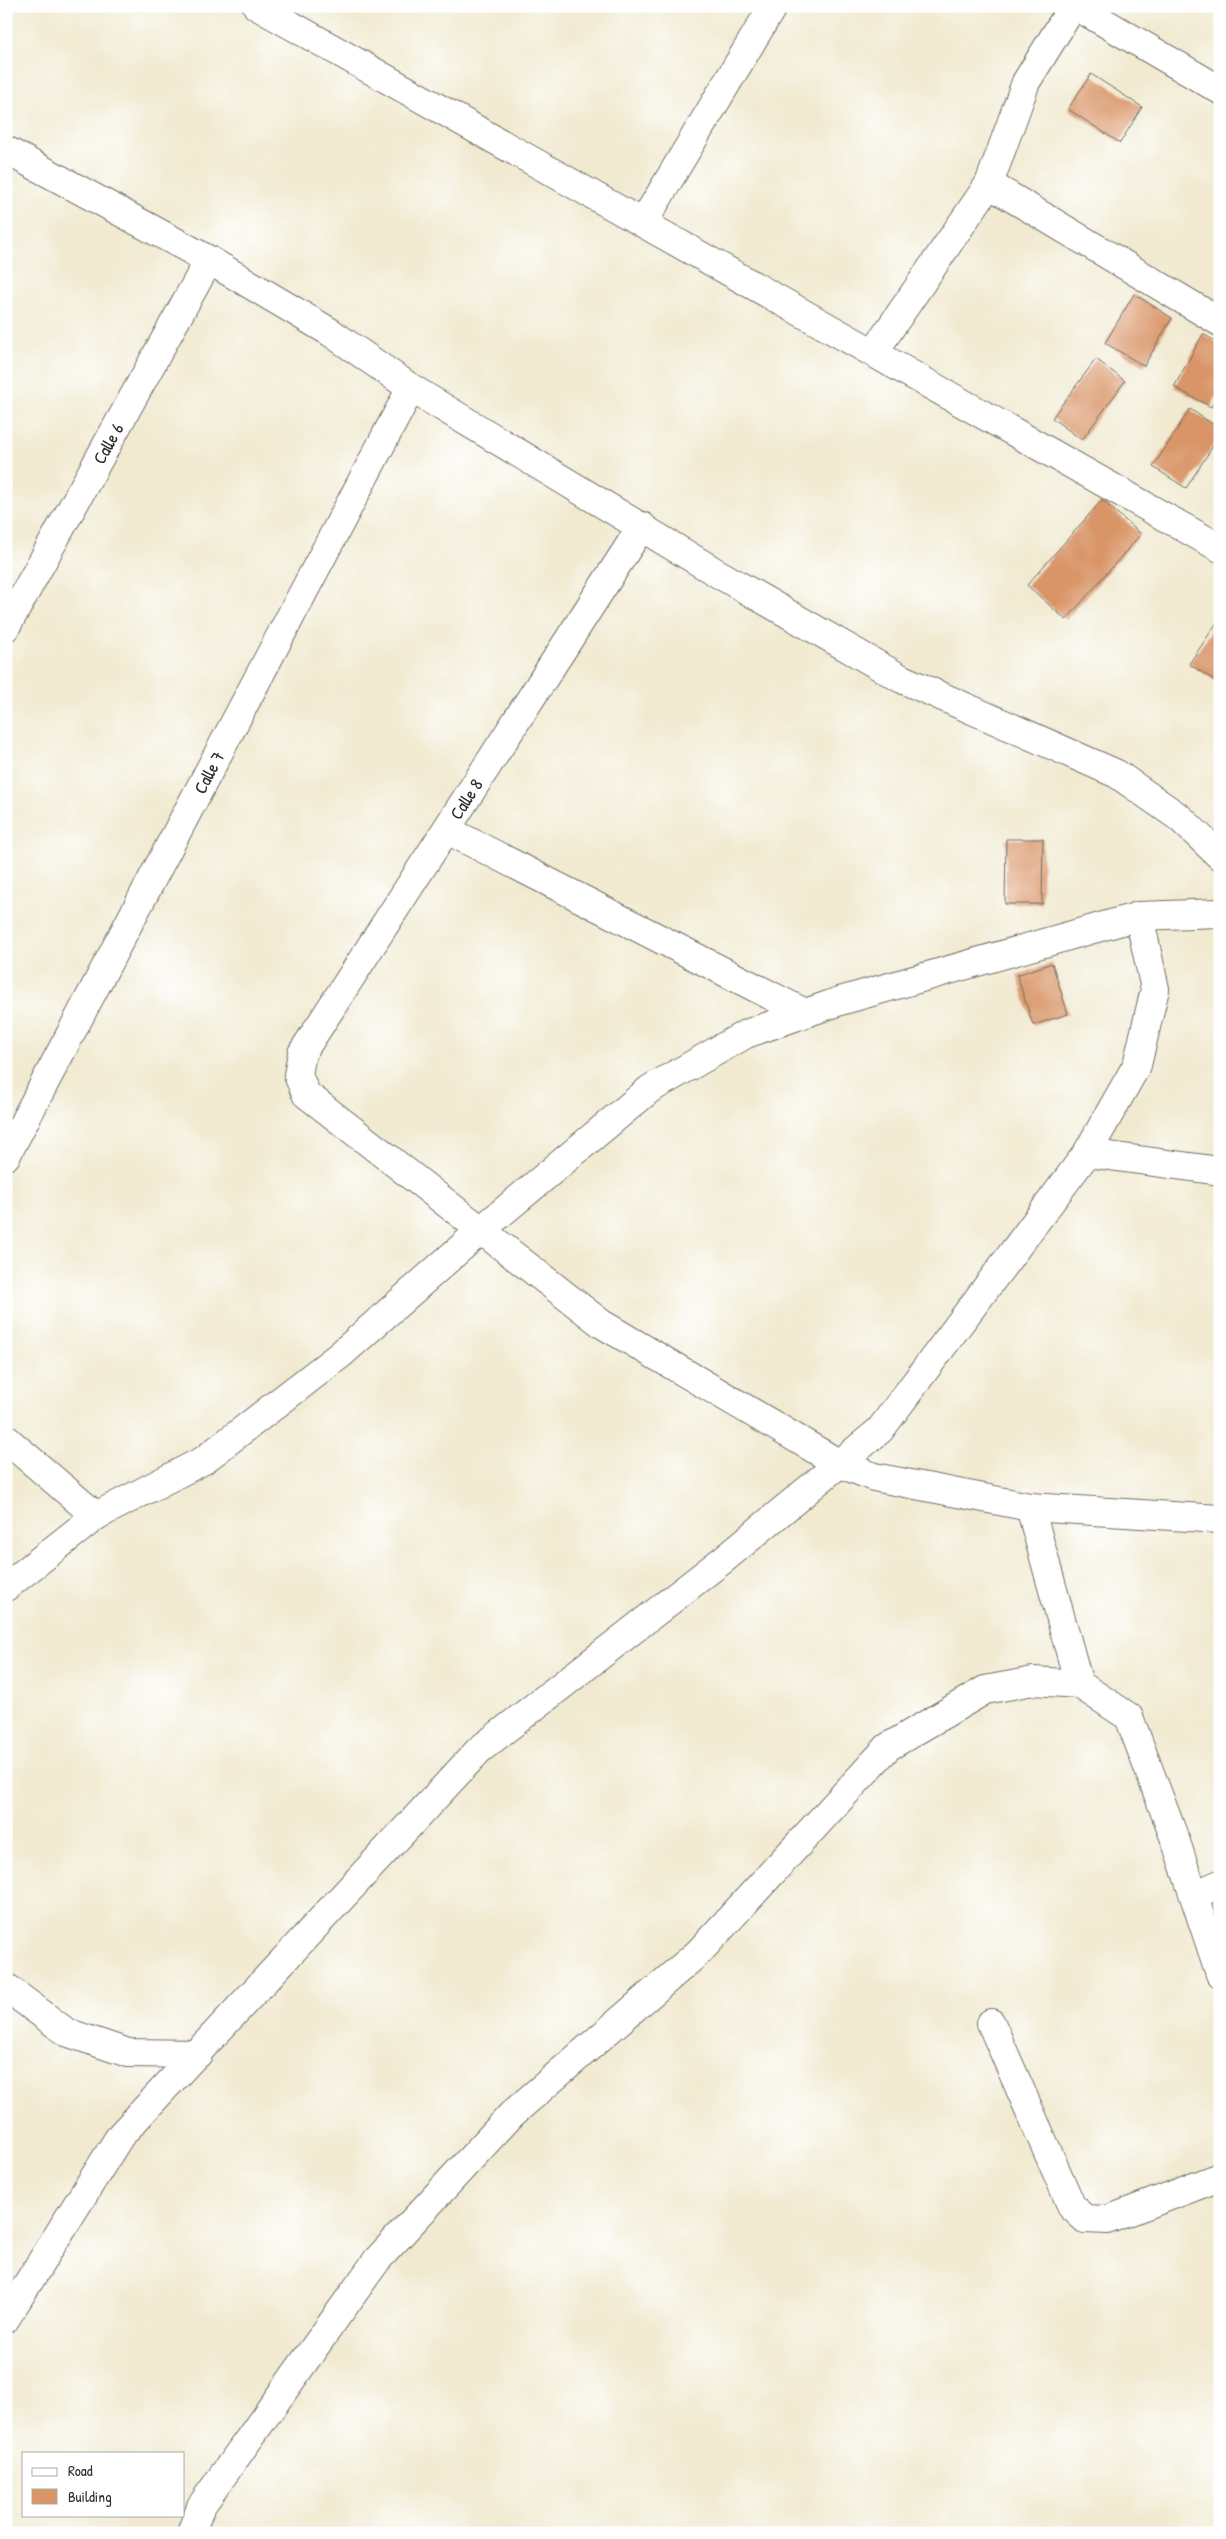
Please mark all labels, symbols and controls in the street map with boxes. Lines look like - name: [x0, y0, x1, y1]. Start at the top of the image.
- street label: Calle 6: [86, 418, 129, 468]
- street label: Calle 7: [187, 746, 230, 798]
- street label: Calle 8: [444, 774, 489, 824]
- legend: [22, 2452, 185, 2516]
- text: Road: [68, 2460, 93, 2481]
- text: Building: [68, 2486, 112, 2507]

